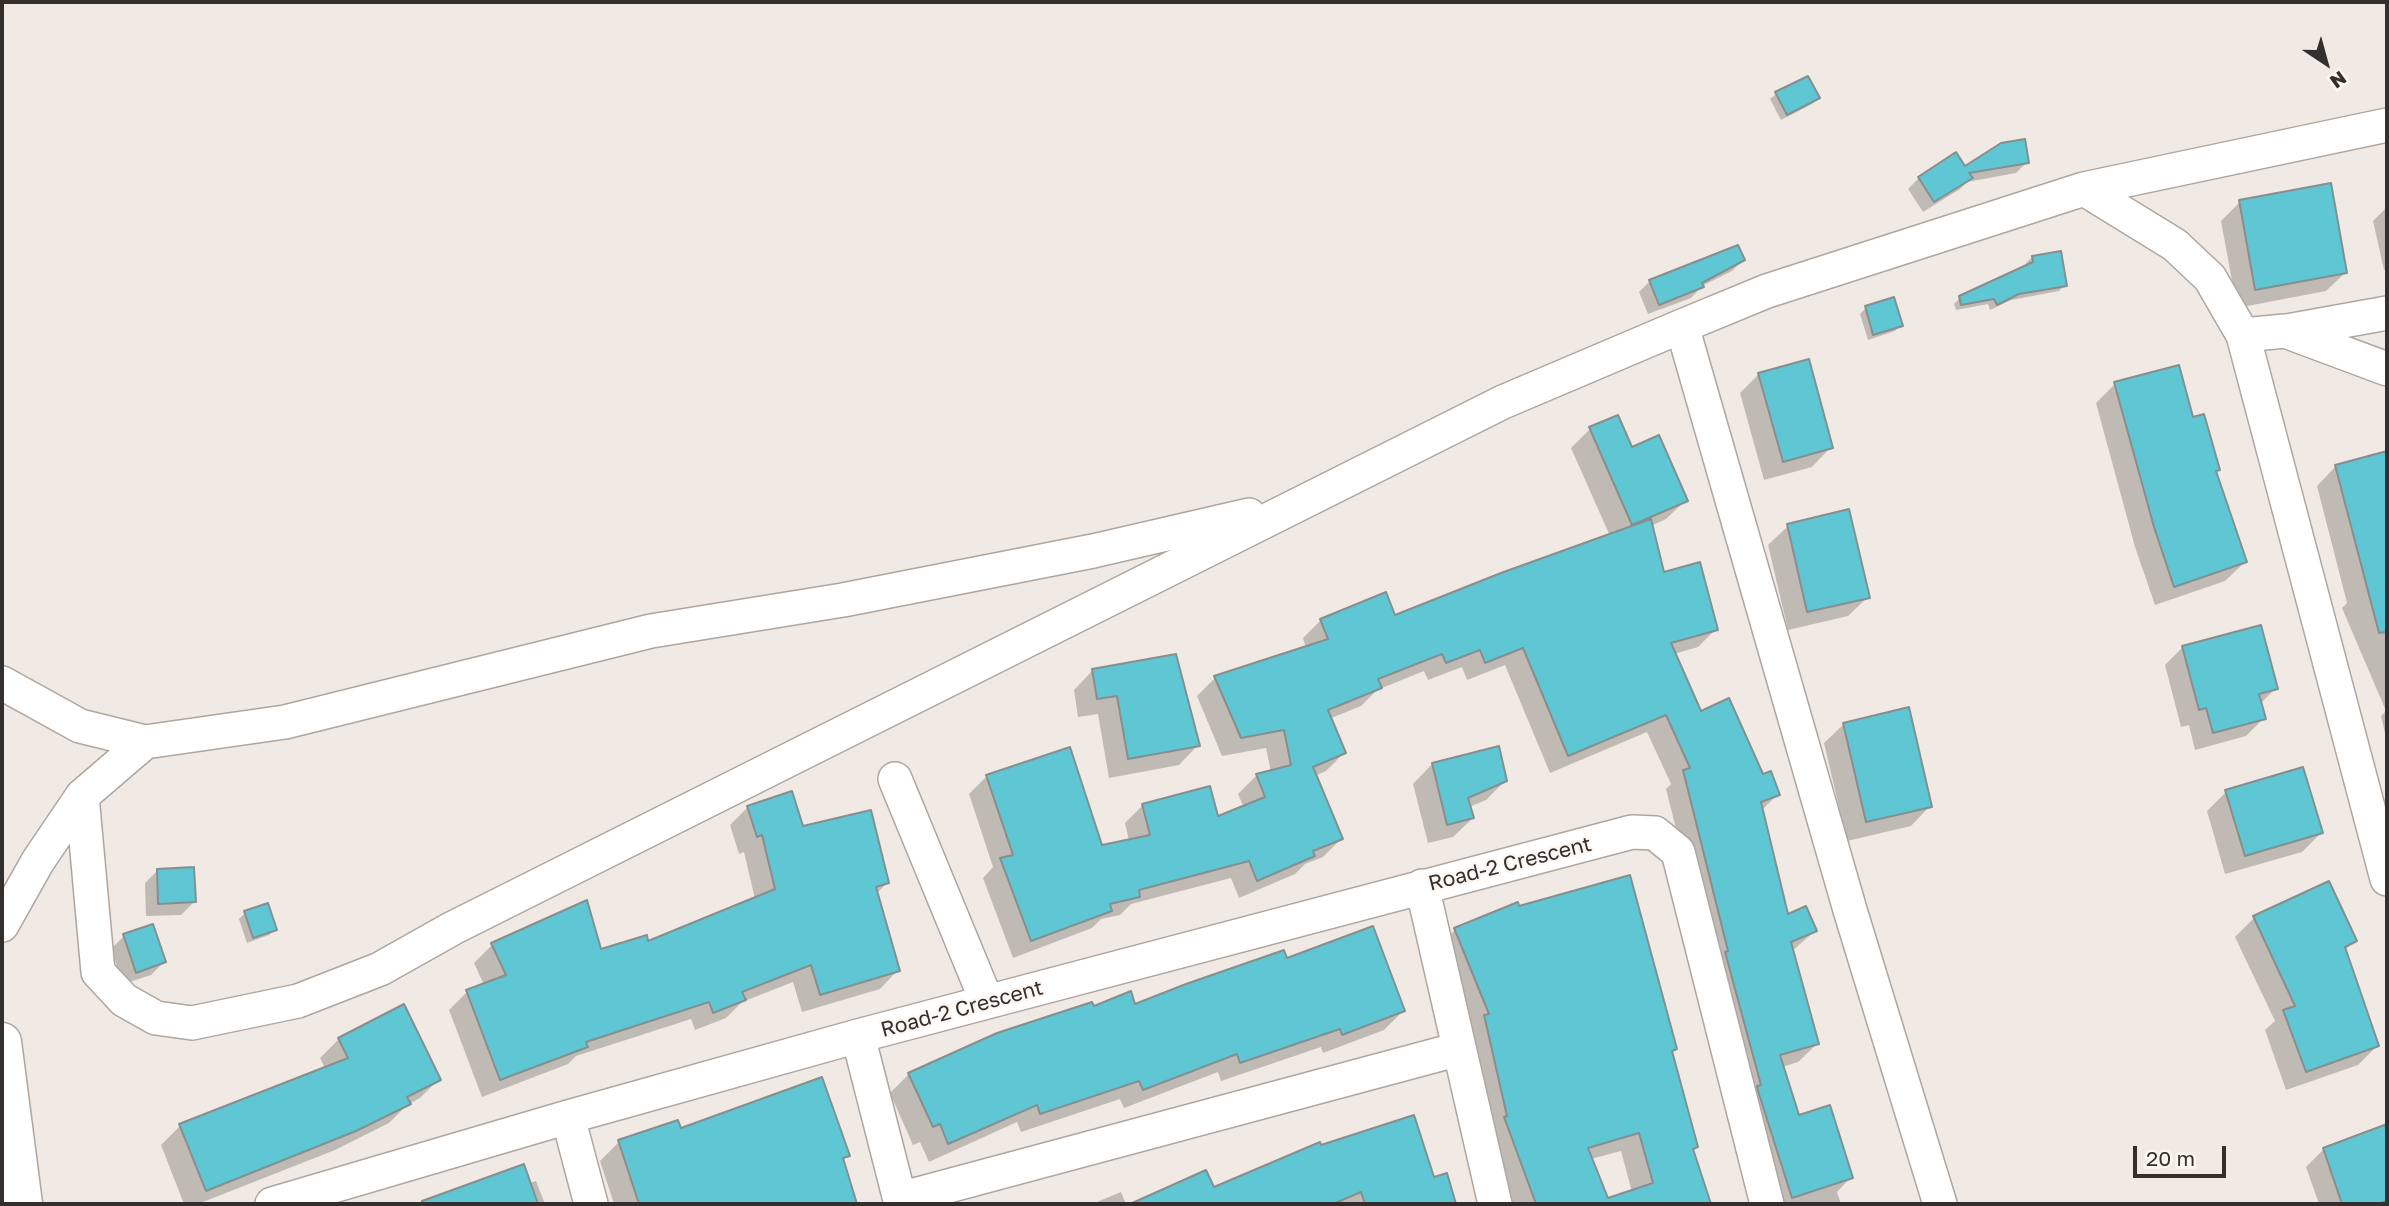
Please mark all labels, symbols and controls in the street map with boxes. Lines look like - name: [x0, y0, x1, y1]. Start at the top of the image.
- north arrow: [2291, 28, 2361, 98]
- text: N: [2326, 67, 2351, 94]
- street label: Road-2 Crescent: [1426, 832, 1594, 896]
- street label: Road-2 Crescent: [878, 975, 1046, 1043]
- scale bar: [2137, 1132, 2230, 1176]
- text: 20 m: [2146, 1145, 2195, 1171]

